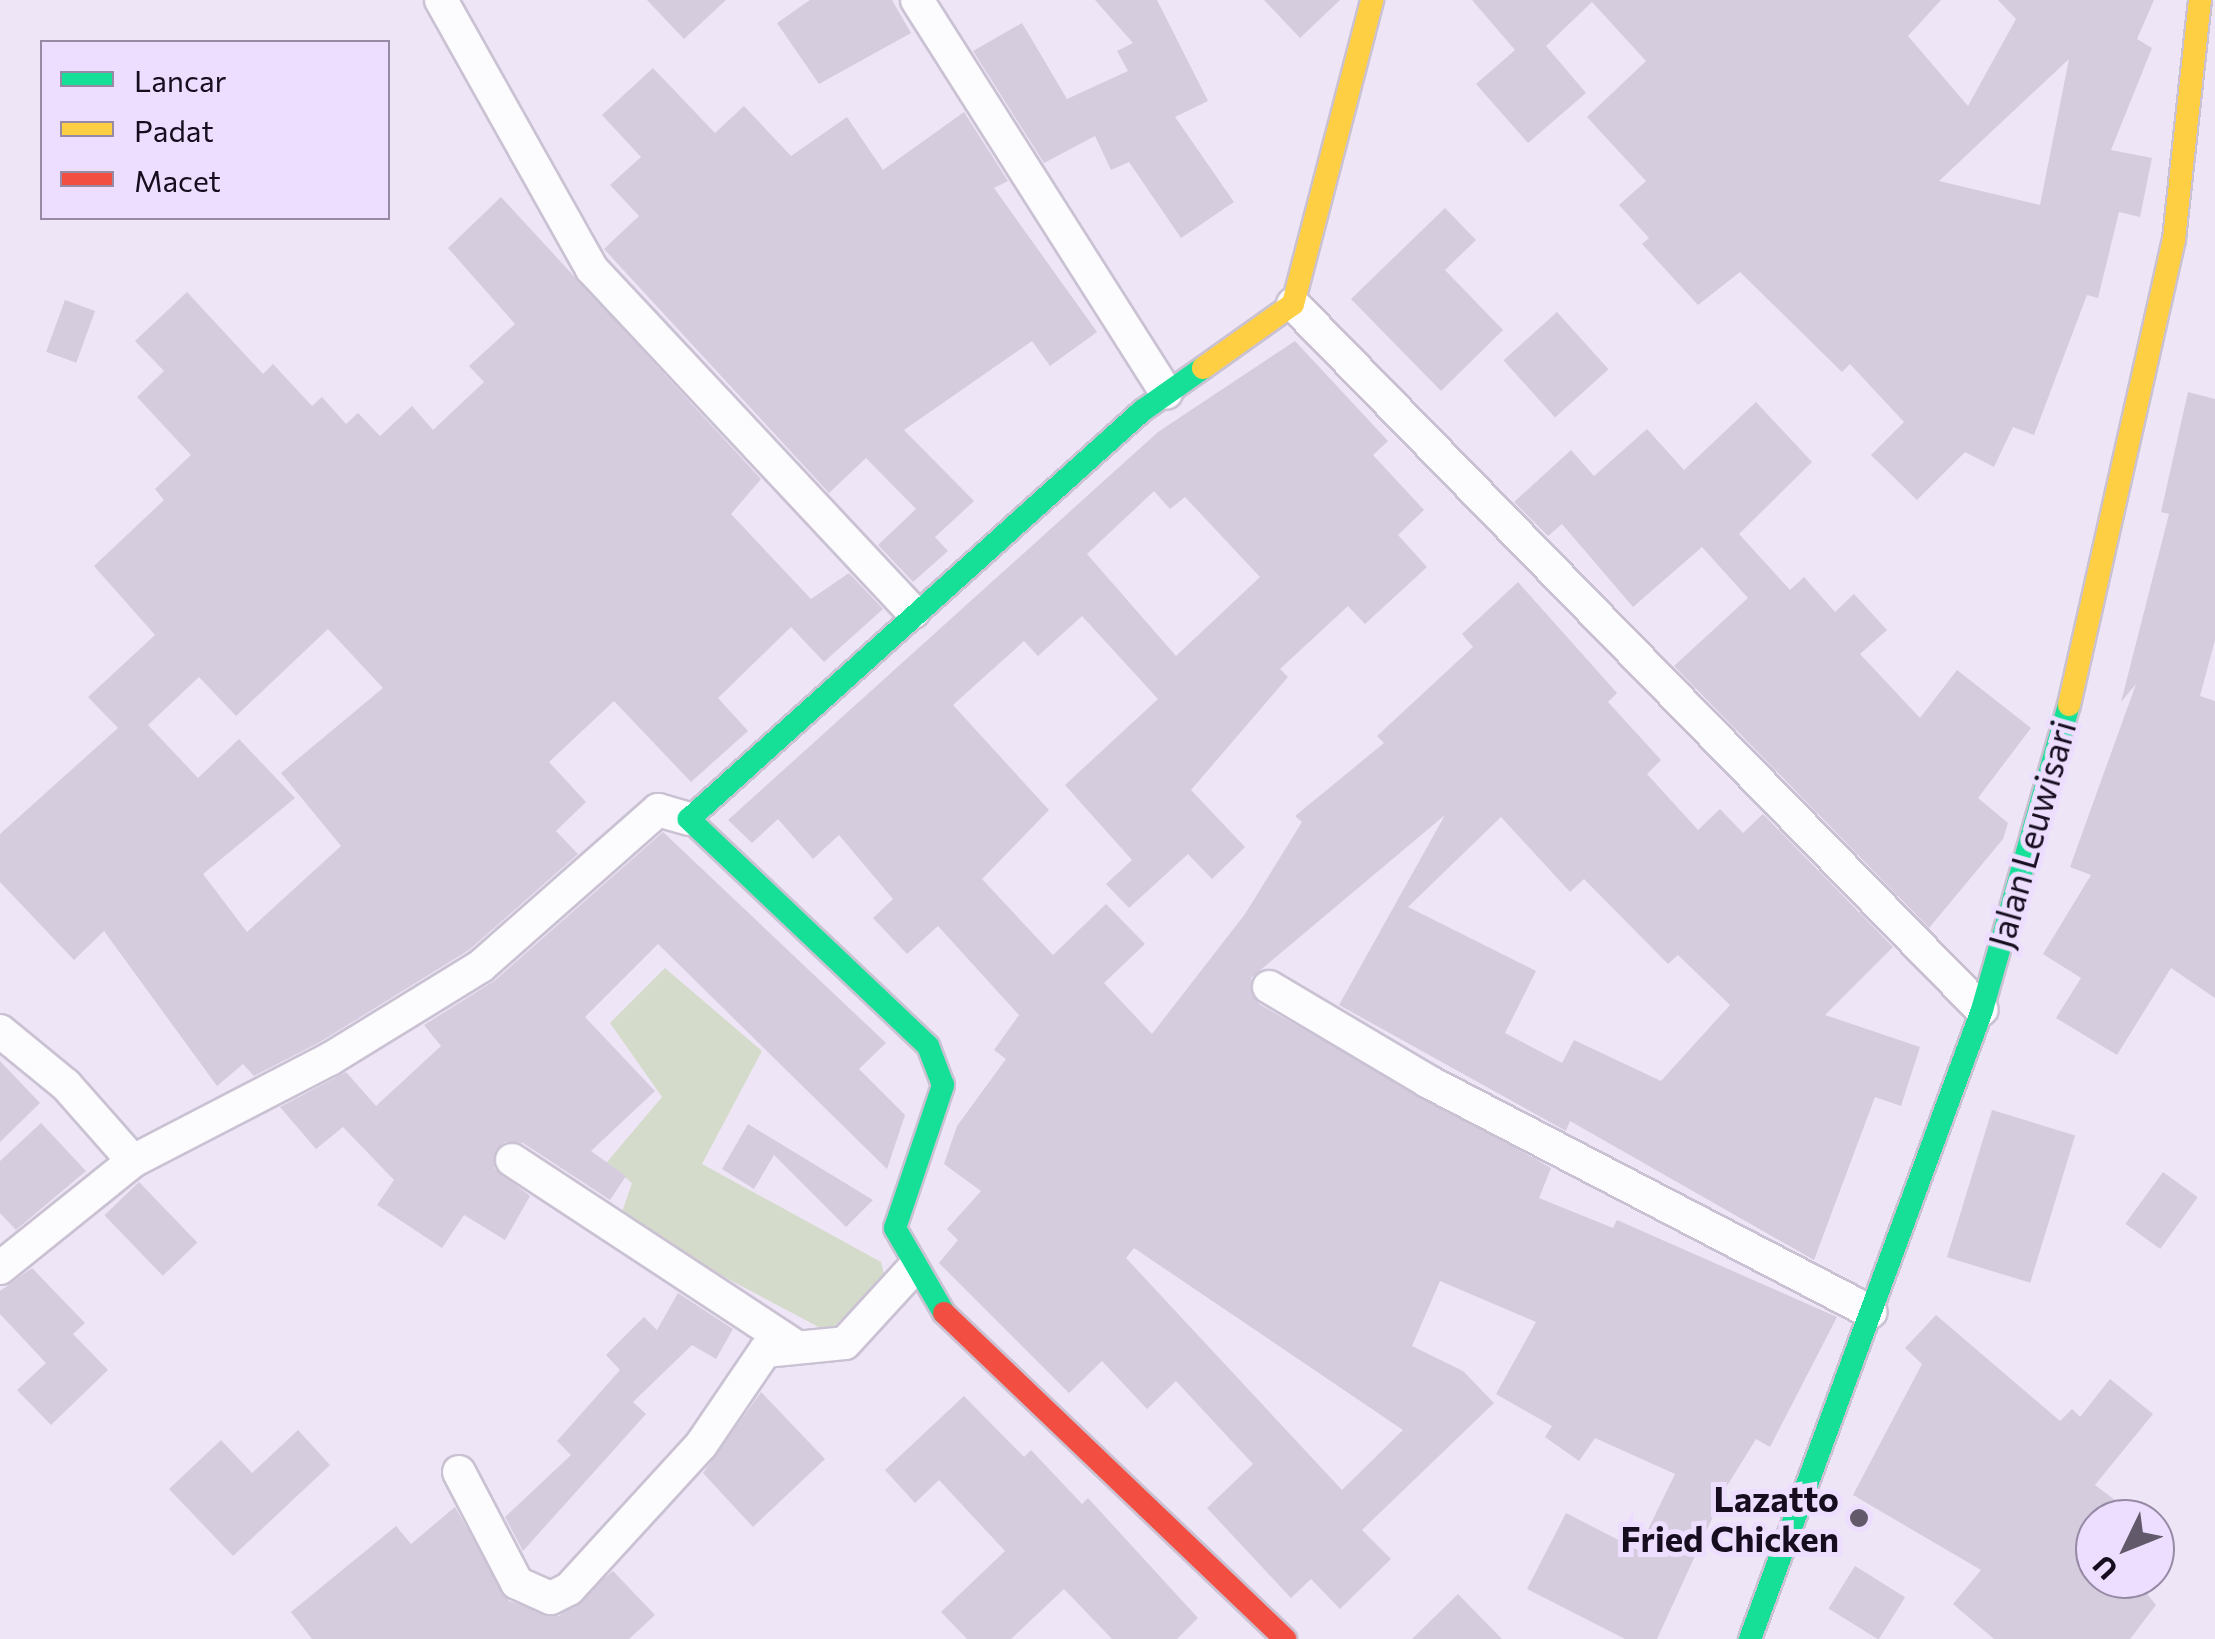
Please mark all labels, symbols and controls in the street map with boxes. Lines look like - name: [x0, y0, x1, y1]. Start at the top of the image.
- legend: [40, 40, 390, 220]
- text: Lancar: [134, 61, 227, 98]
- text: Padat: [134, 111, 214, 148]
- text: Macet: [134, 161, 221, 198]
- street label: Jalan Leuwisari: [1978, 715, 2084, 953]
- place label: Lazatto Fried Chicken: [1621, 1477, 1839, 1559]
- north arrow: [2075, 1499, 2175, 1599]
- marker: Lazatto Fried Chicken: [1848, 1507, 1870, 1529]
- text: U: [2085, 1549, 2124, 1587]

